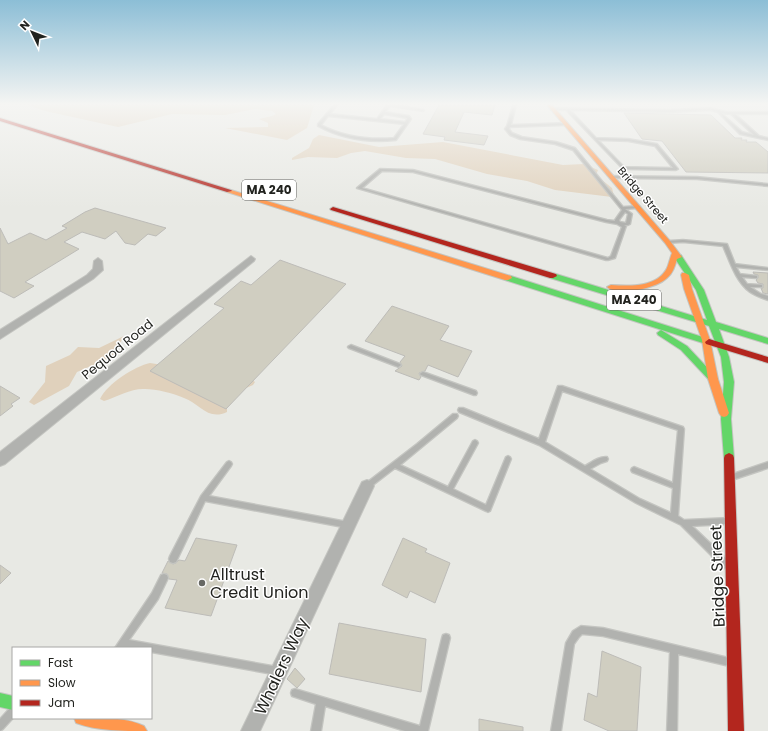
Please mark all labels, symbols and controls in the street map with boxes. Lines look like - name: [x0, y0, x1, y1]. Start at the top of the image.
- north arrow: [12, 12, 52, 52]
- text: N: [16, 17, 33, 34]
- street label: Bridge Street: [614, 163, 672, 227]
- road number: MA 240: [242, 180, 296, 200]
- road number: MA 240: [607, 290, 661, 310]
- street label: Pequod Road: [77, 315, 157, 384]
- street label: Bridge Street: [704, 524, 731, 628]
- place label: Alltrust Credit Union: [210, 563, 309, 604]
- marker: Alltrust Credit Union: [197, 578, 207, 588]
- street label: Whalers Way: [249, 614, 314, 718]
- legend: [12, 647, 152, 719]
- text: Fast: [48, 654, 73, 671]
- text: Slow: [48, 674, 76, 691]
- text: Jam: [48, 694, 75, 711]

